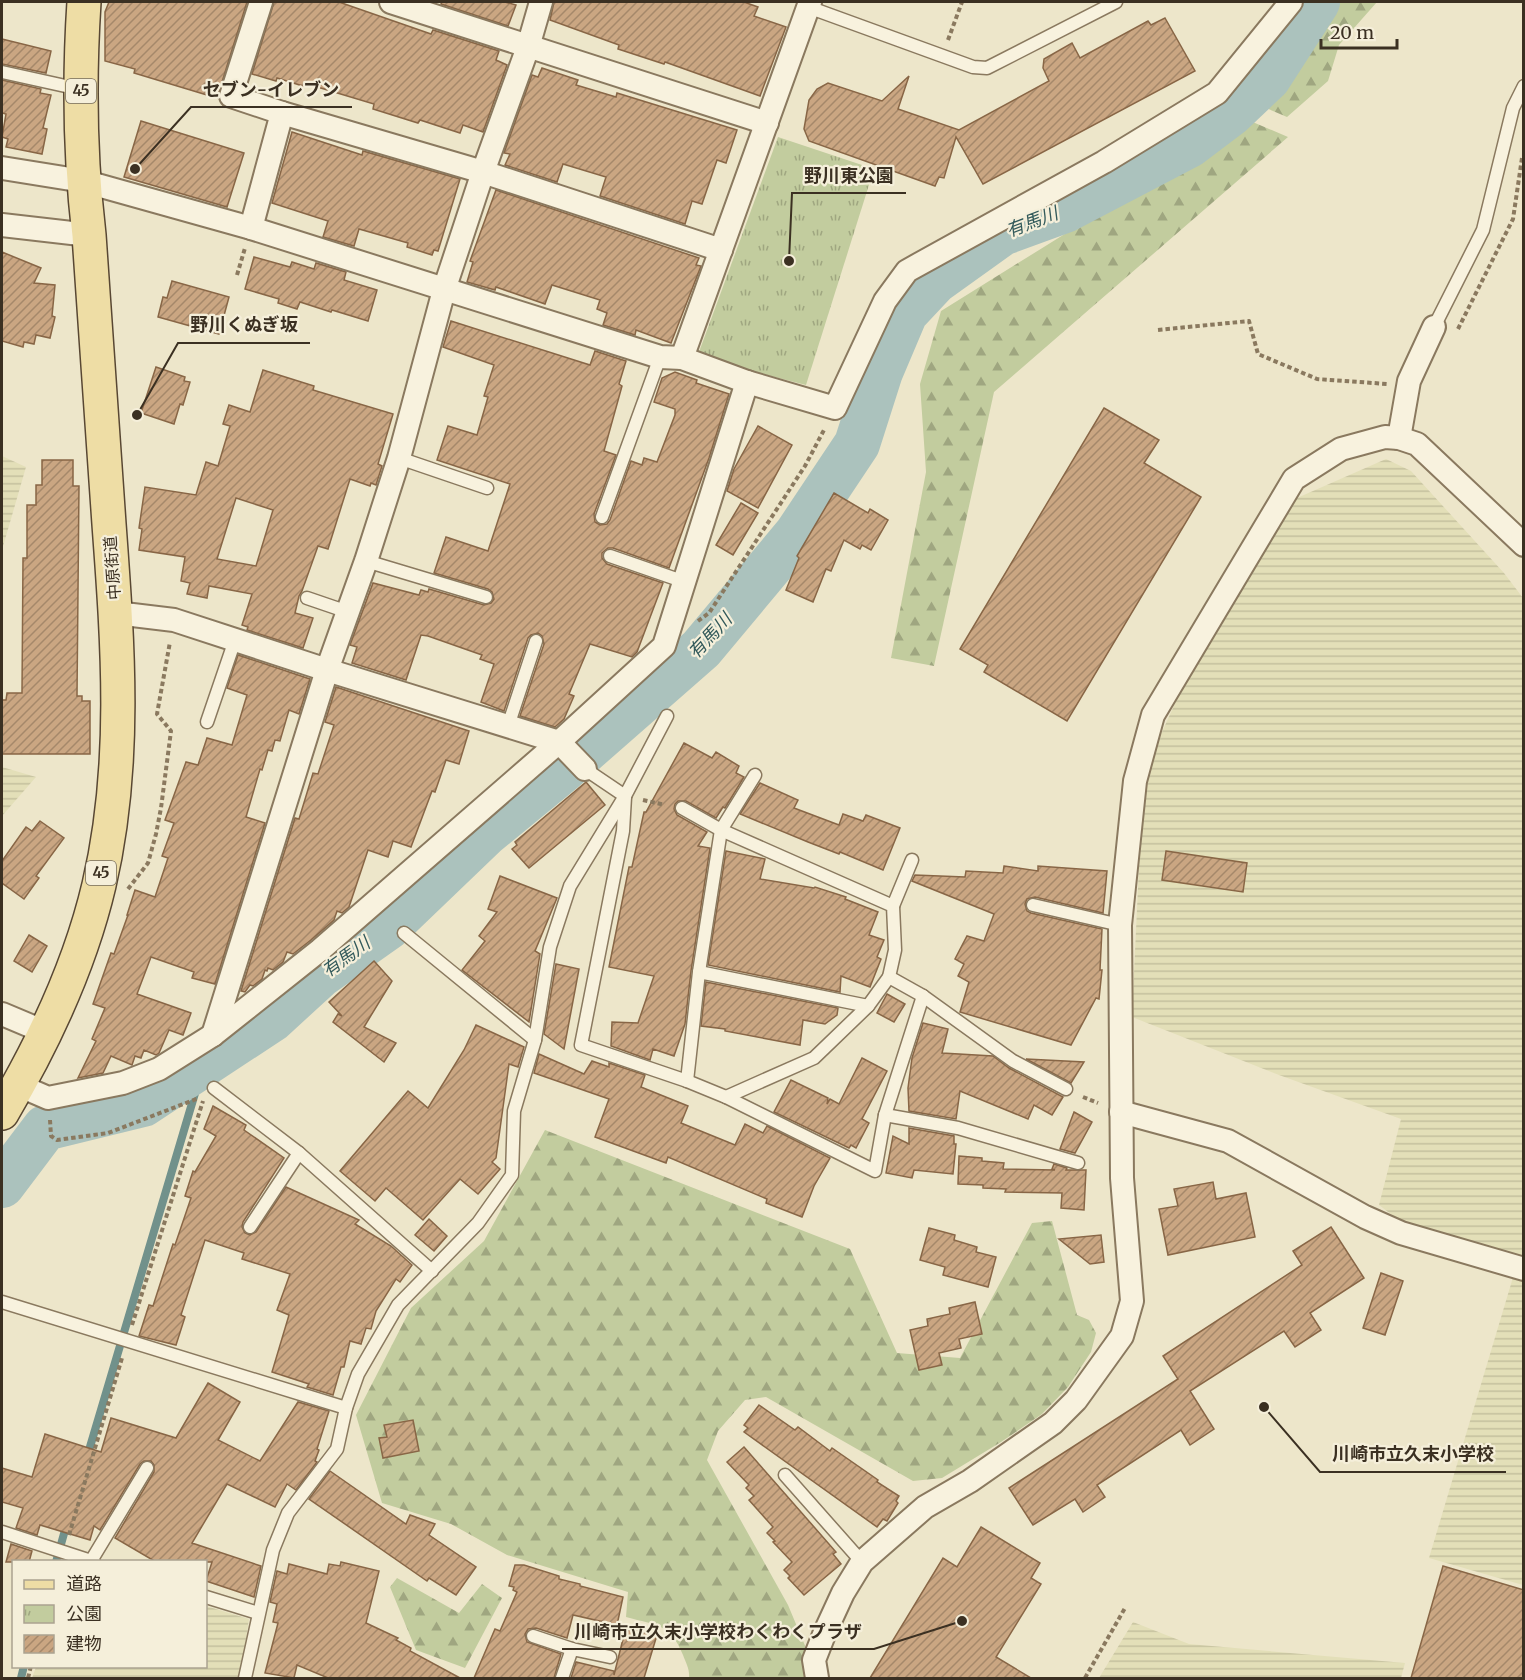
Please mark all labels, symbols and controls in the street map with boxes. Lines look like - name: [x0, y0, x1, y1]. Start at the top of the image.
- scale bar: [1321, 12, 1398, 50]
- text: 20 m: [1330, 21, 1374, 44]
- callout: セブン-イレブン: [191, 71, 352, 107]
- text: セブン-イレブン: [203, 78, 339, 101]
- road number: 45: [66, 79, 96, 103]
- callout: 野川東公園: [792, 157, 906, 193]
- text: 野川東公園: [804, 164, 894, 187]
- water label: 有馬川: [1002, 200, 1063, 242]
- callout: 野川くぬぎ坂: [178, 307, 310, 343]
- text: 野川くぬぎ坂: [190, 313, 299, 336]
- street label: 中原街道: [100, 535, 124, 601]
- water label: 有馬川: [683, 607, 738, 663]
- road number: 45: [86, 861, 116, 885]
- water label: 有馬川: [317, 930, 376, 982]
- callout: 川崎市立久末小学校: [1320, 1436, 1506, 1472]
- text: 川崎市立久末小学校: [1332, 1442, 1494, 1465]
- legend: [12, 1560, 207, 1668]
- text: 道路: [66, 1572, 102, 1595]
- text: 公園: [66, 1602, 102, 1625]
- callout: 川崎市立久末小学校わくわくプラザ: [562, 1613, 874, 1649]
- text: 川崎市立久末小学校わくわくプラザ: [574, 1620, 862, 1643]
- text: 建物: [66, 1632, 102, 1655]

